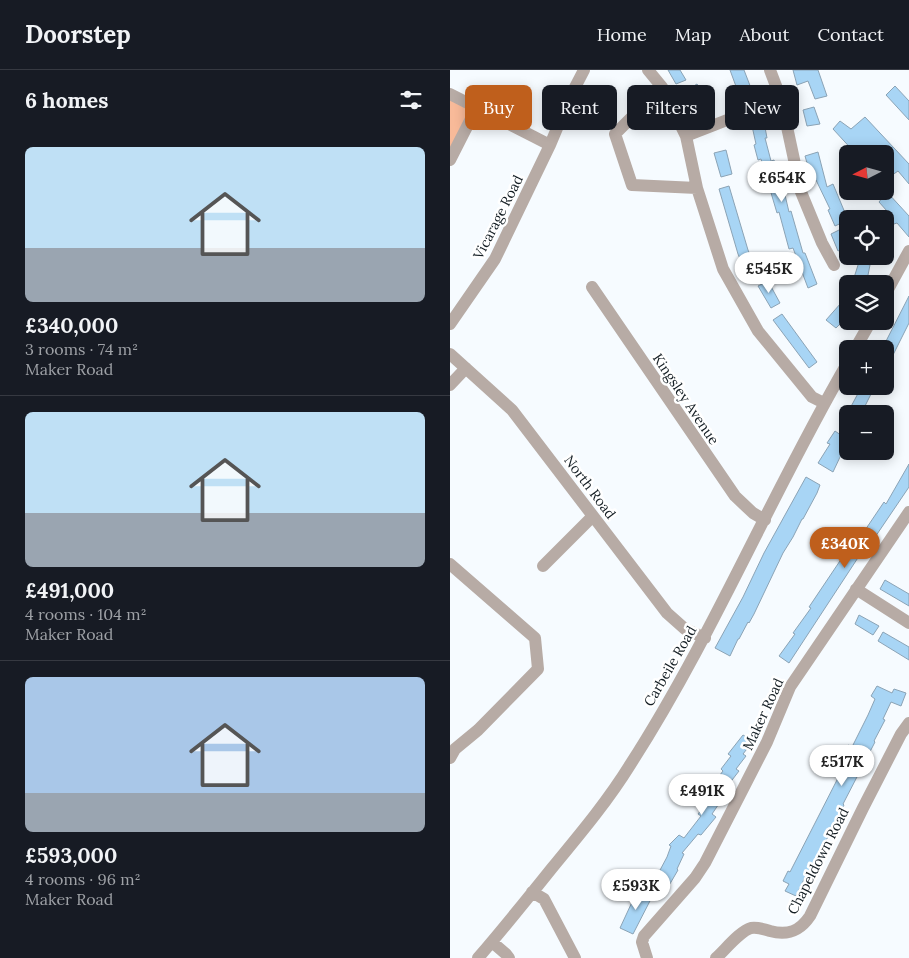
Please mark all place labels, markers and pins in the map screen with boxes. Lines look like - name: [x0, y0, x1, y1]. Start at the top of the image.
- pin: £654K: [747, 160, 817, 203]
- pin: £545K: [734, 252, 804, 294]
- pin: £340K: [810, 526, 880, 569]
- pin: £517K: [807, 744, 877, 787]
- pin: £491K: [667, 774, 737, 816]
- pin: £593K: [601, 868, 671, 911]

